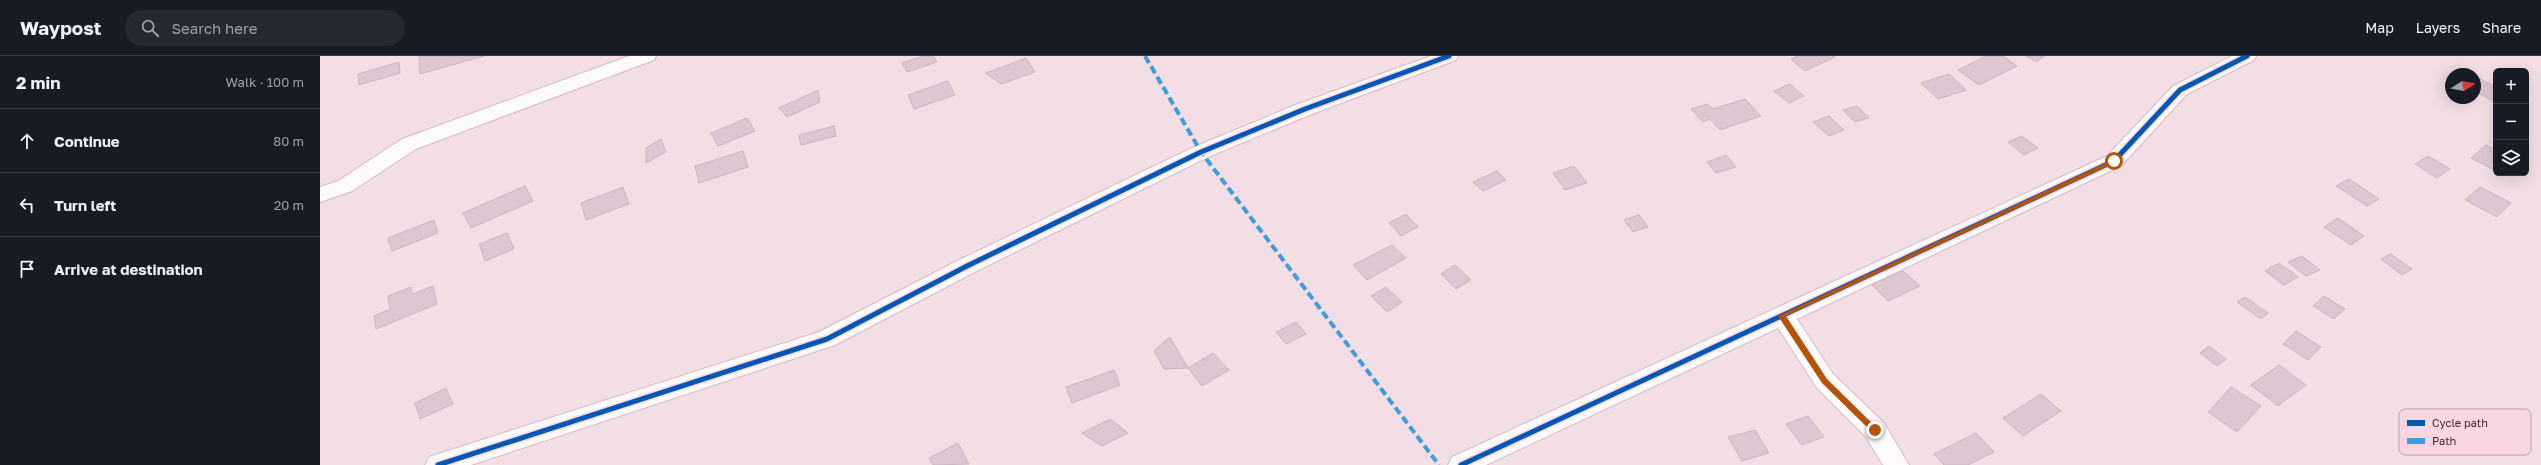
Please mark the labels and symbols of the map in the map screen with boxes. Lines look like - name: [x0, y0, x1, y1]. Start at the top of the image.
- north arrow: [2445, 68, 2481, 104]
- route start: [2105, 152, 2123, 170]
- legend: [2399, 409, 2531, 455]
- text: Cycle path: [2432, 416, 2488, 429]
- route end: [1866, 421, 1884, 439]
- text: Path: [2432, 434, 2456, 447]

